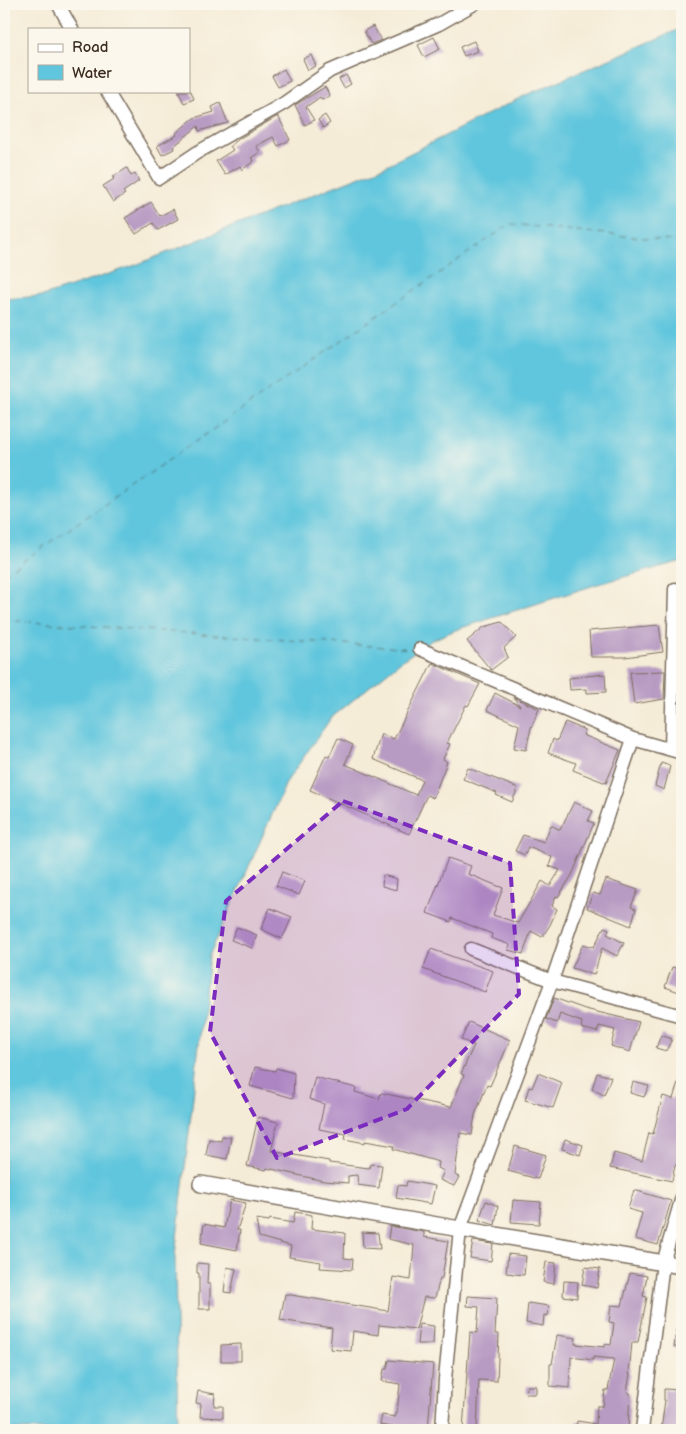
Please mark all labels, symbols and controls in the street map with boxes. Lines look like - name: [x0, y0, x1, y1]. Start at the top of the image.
- legend: [28, 28, 190, 92]
- text: Road: [72, 38, 108, 57]
- text: Water: [72, 64, 112, 83]

